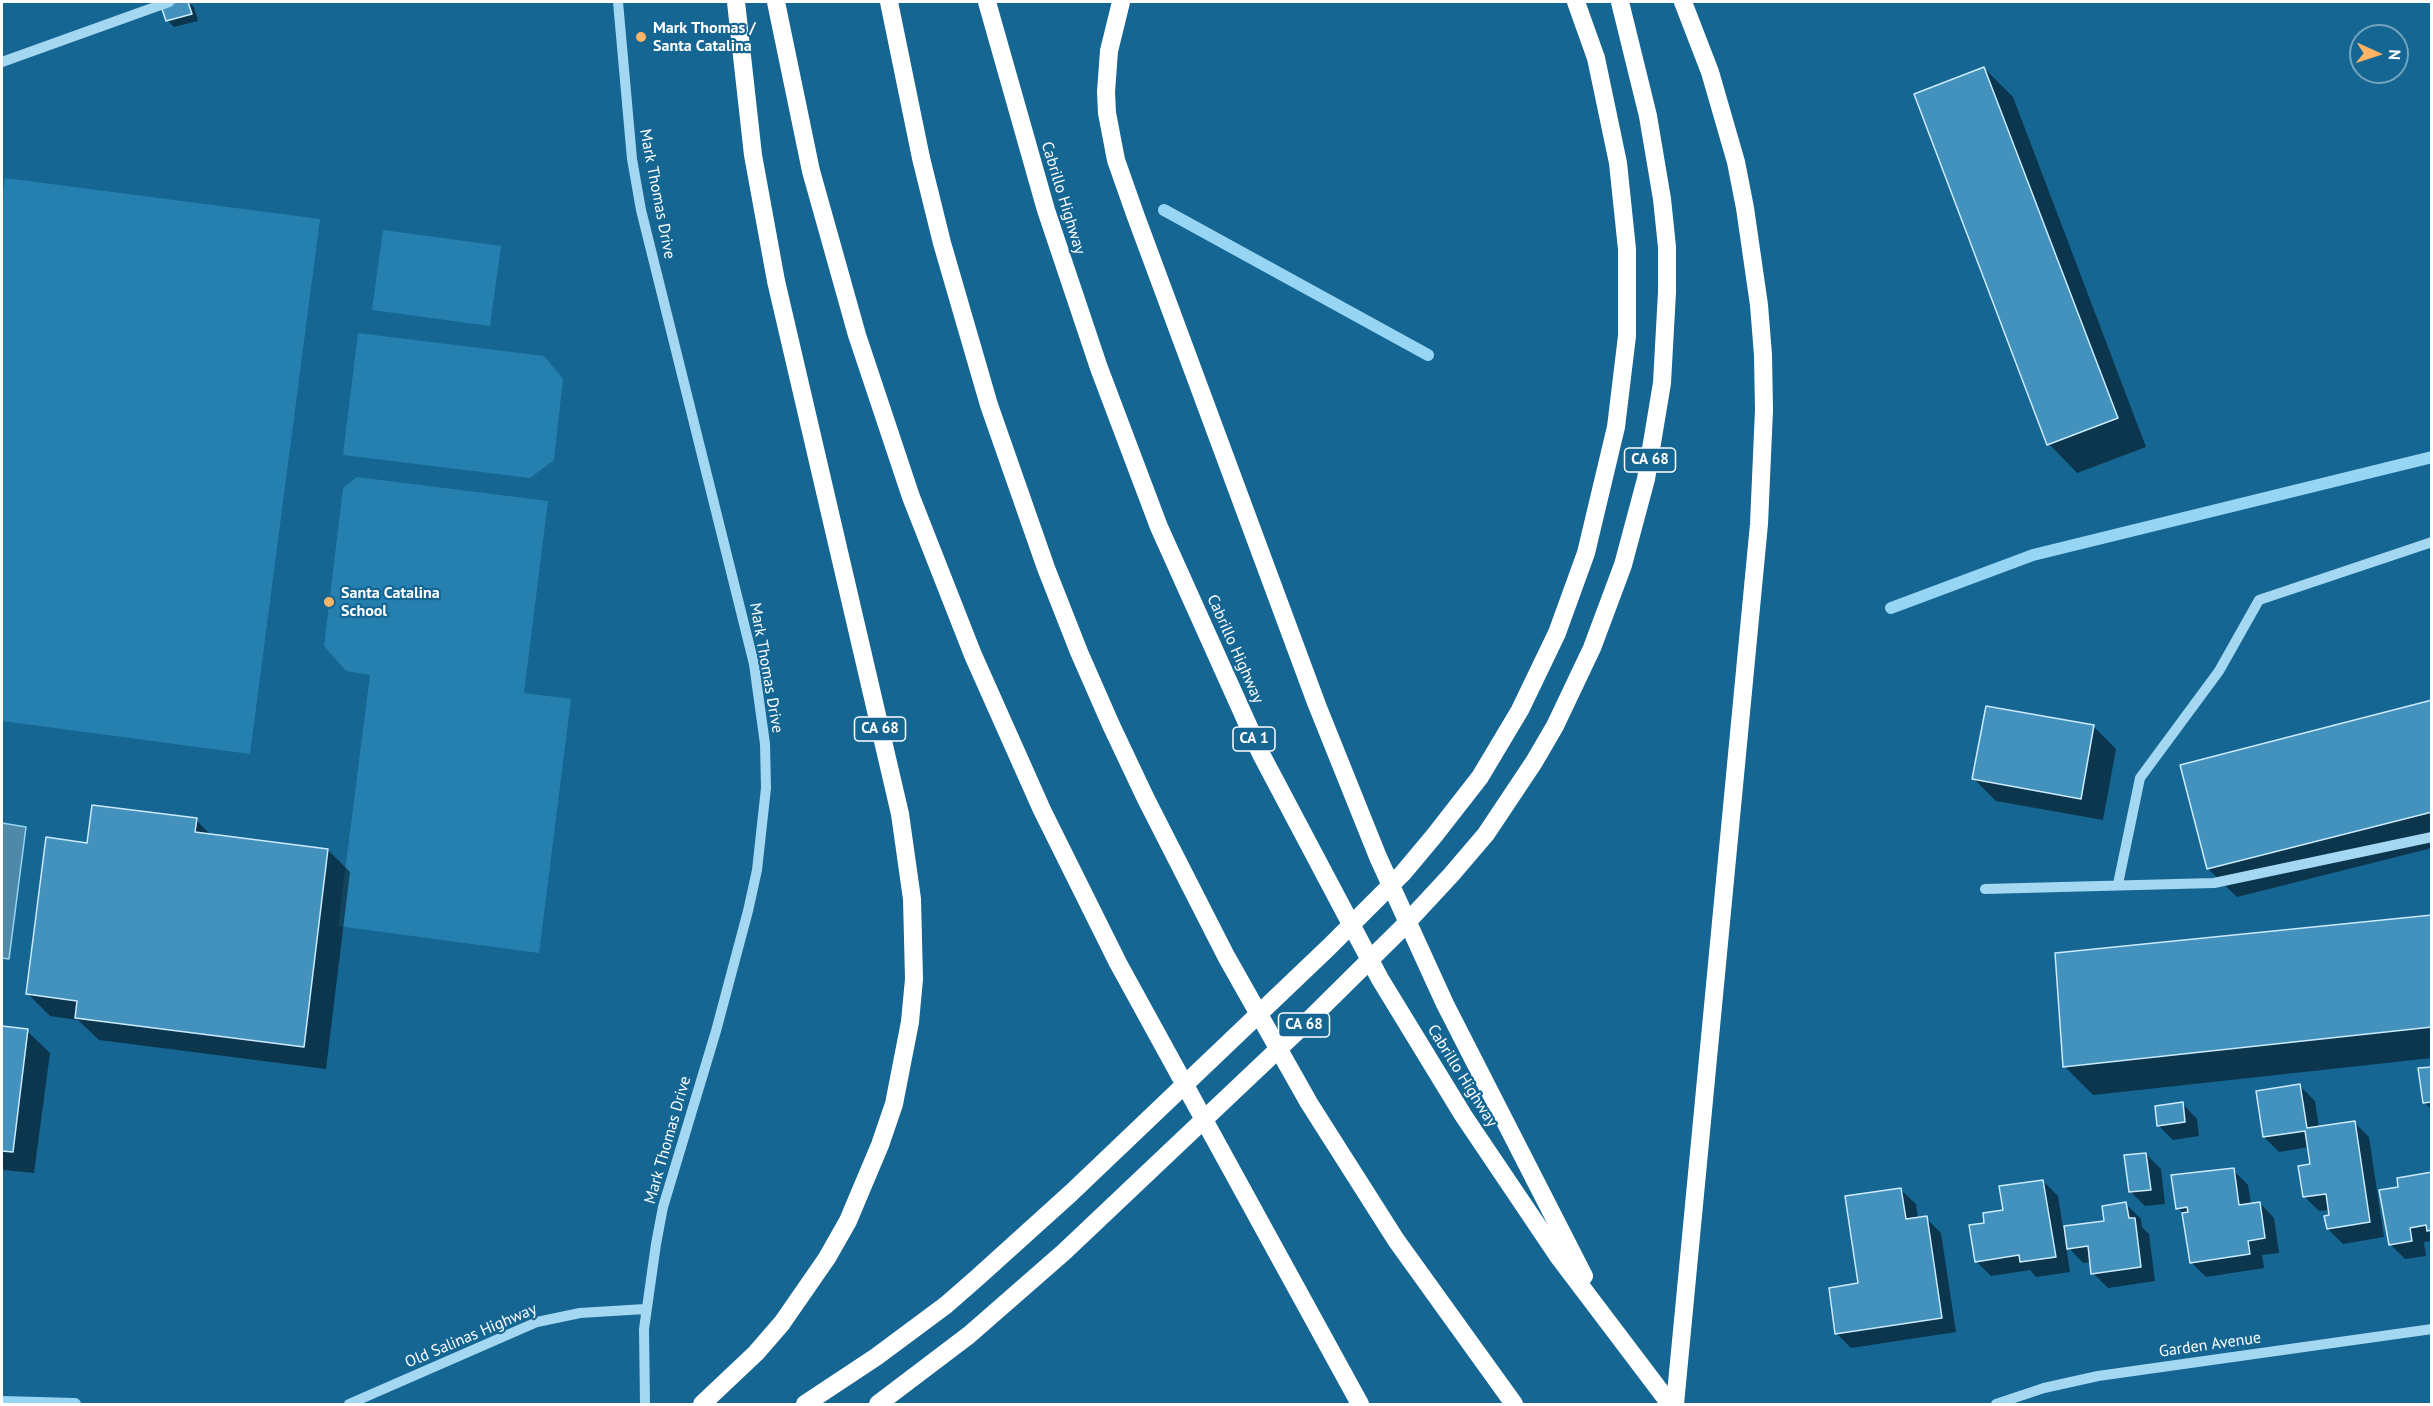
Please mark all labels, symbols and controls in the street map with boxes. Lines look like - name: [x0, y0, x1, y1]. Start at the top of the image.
- place label: Mark Thomas / Santa Catalina: [653, 18, 756, 56]
- north arrow: [2349, 24, 2409, 84]
- marker: Mark Thomas / Santa Catalina: [634, 30, 648, 44]
- text: N: [2385, 49, 2405, 61]
- street label: Mark Thomas Drive: [635, 127, 679, 261]
- street label: Cabrillo Highway: [1037, 139, 1089, 257]
- road number: CA 68: [1624, 448, 1676, 472]
- place label: Santa Catalina School: [341, 583, 440, 621]
- street label: Cabrillo Highway: [1202, 592, 1268, 706]
- marker: Santa Catalina School: [322, 595, 336, 609]
- street label: Mark Thomas Drive: [745, 601, 787, 735]
- road number: CA 68: [854, 717, 906, 741]
- road number: CA 1: [1233, 727, 1275, 751]
- road number: CA 68: [1278, 1013, 1330, 1037]
- street label: Cabrillo Highway: [1423, 1021, 1501, 1131]
- street label: Mark Thomas Drive: [641, 1074, 695, 1206]
- street label: Old Salinas Highway: [402, 1300, 540, 1372]
- street label: Garden Avenue: [2158, 1328, 2262, 1362]

